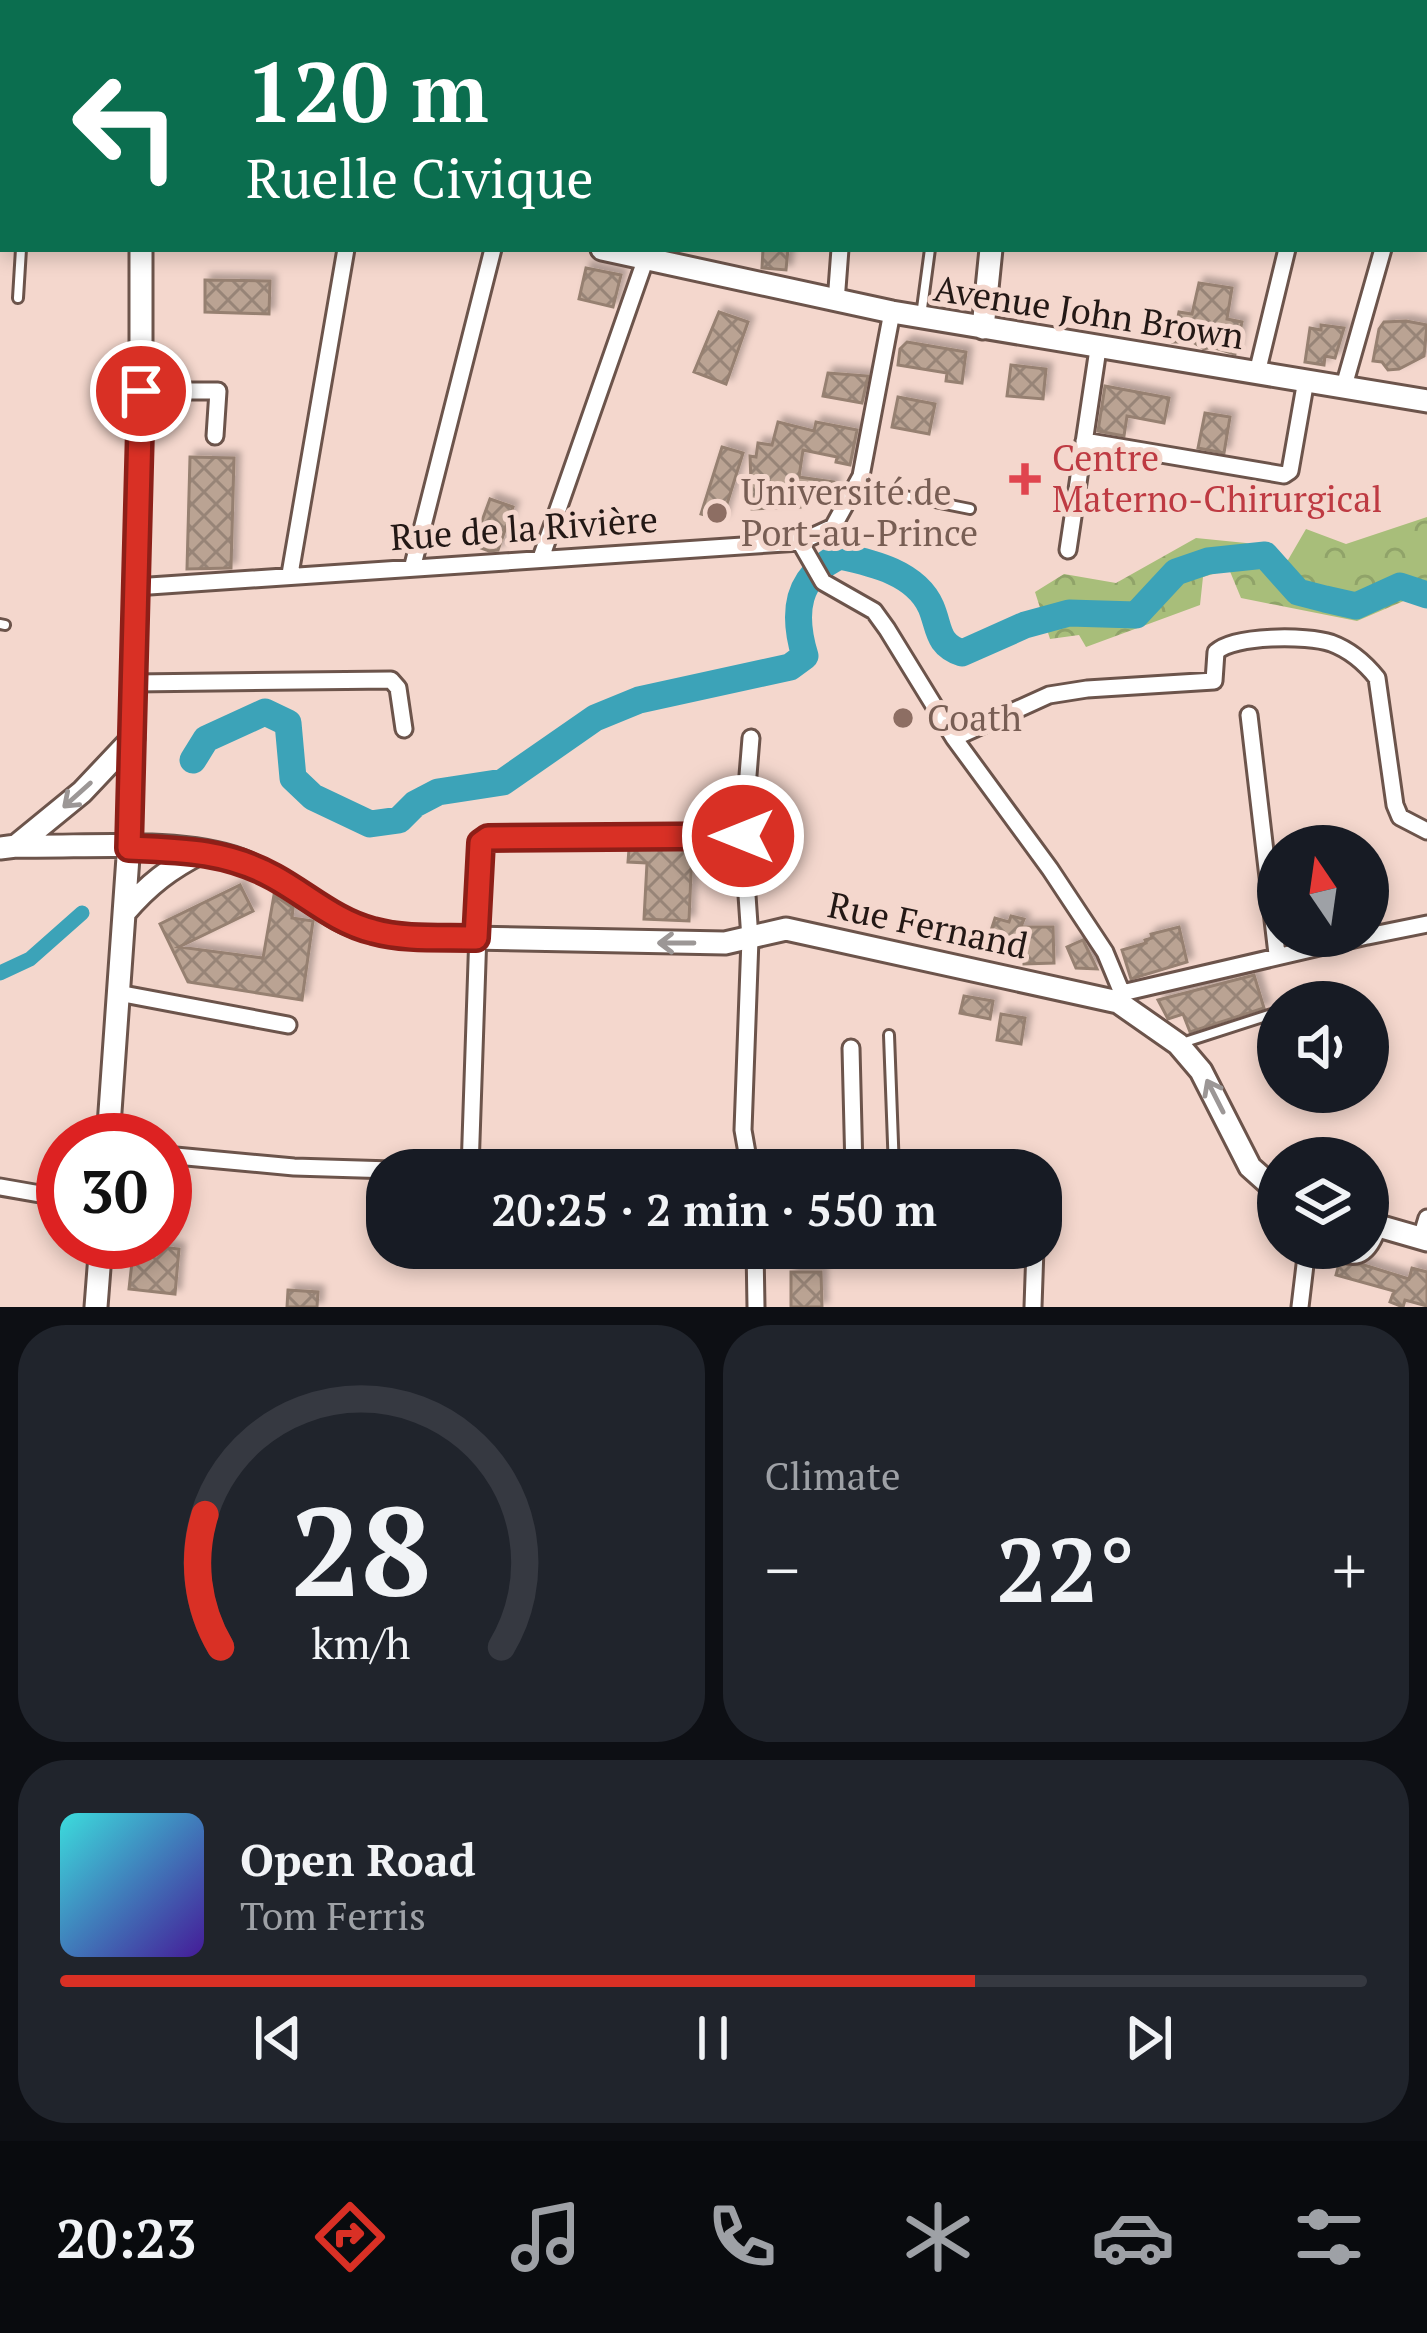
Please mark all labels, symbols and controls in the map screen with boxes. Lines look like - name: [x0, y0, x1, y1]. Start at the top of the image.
- text: 120 m: [246, 35, 489, 146]
- icon: left: [48, 48, 204, 204]
- text: Ruelle Civique: [246, 142, 594, 213]
- street label: Avenue John Brown: [931, 264, 1247, 359]
- pin: [90, 340, 192, 442]
- icon: arrive: [108, 358, 174, 424]
- place label: Centre Materno-Chirurgical: [1052, 434, 1382, 522]
- marker: Centre Materno-Chirurgical: [1009, 463, 1041, 495]
- place label: Université de Port-au-Prince: [741, 468, 978, 556]
- street label: Rue de la Rivière: [389, 495, 659, 560]
- marker: Université de Port-au-Prince: [704, 500, 730, 526]
- place label: Coath: [927, 694, 1022, 741]
- marker: Coath: [890, 705, 916, 731]
- position arrow: [680, 773, 806, 899]
- one-way arrow: [63, 781, 93, 808]
- north arrow: [1257, 825, 1389, 957]
- map controls: [1257, 825, 1389, 1269]
- street label: Rue Fernand: [824, 880, 1032, 969]
- one-way arrow: [657, 932, 696, 954]
- button: sound: [1257, 981, 1389, 1113]
- one-way arrow: [1203, 1079, 1226, 1114]
- speed limit sign: 30: [36, 1113, 192, 1269]
- button: layers: [1257, 1137, 1389, 1269]
- text: 20:25 · 2 min · 550 m: [491, 1179, 937, 1239]
- text: Climate: [765, 1449, 901, 1501]
- text: 28: [291, 1466, 432, 1632]
- text: 22°: [996, 1508, 1135, 1628]
- text: −: [765, 1525, 800, 1613]
- text: +: [1332, 1525, 1367, 1613]
- text: km/h: [312, 1613, 411, 1670]
- text: Open Road: [240, 1829, 476, 1889]
- text: Tom Ferris: [240, 1889, 426, 1941]
- icon: previous: [245, 2005, 311, 2071]
- icon: pause: [680, 2005, 746, 2071]
- icon: next: [1116, 2005, 1182, 2071]
- icon: directions: [308, 2195, 392, 2279]
- icon: music: [504, 2195, 588, 2279]
- icon: phone: [700, 2195, 784, 2279]
- icon: climate: [896, 2195, 980, 2279]
- icon: car: [1091, 2195, 1175, 2279]
- icon: filters: [1287, 2195, 1371, 2279]
- text: 20:23: [56, 2202, 196, 2273]

